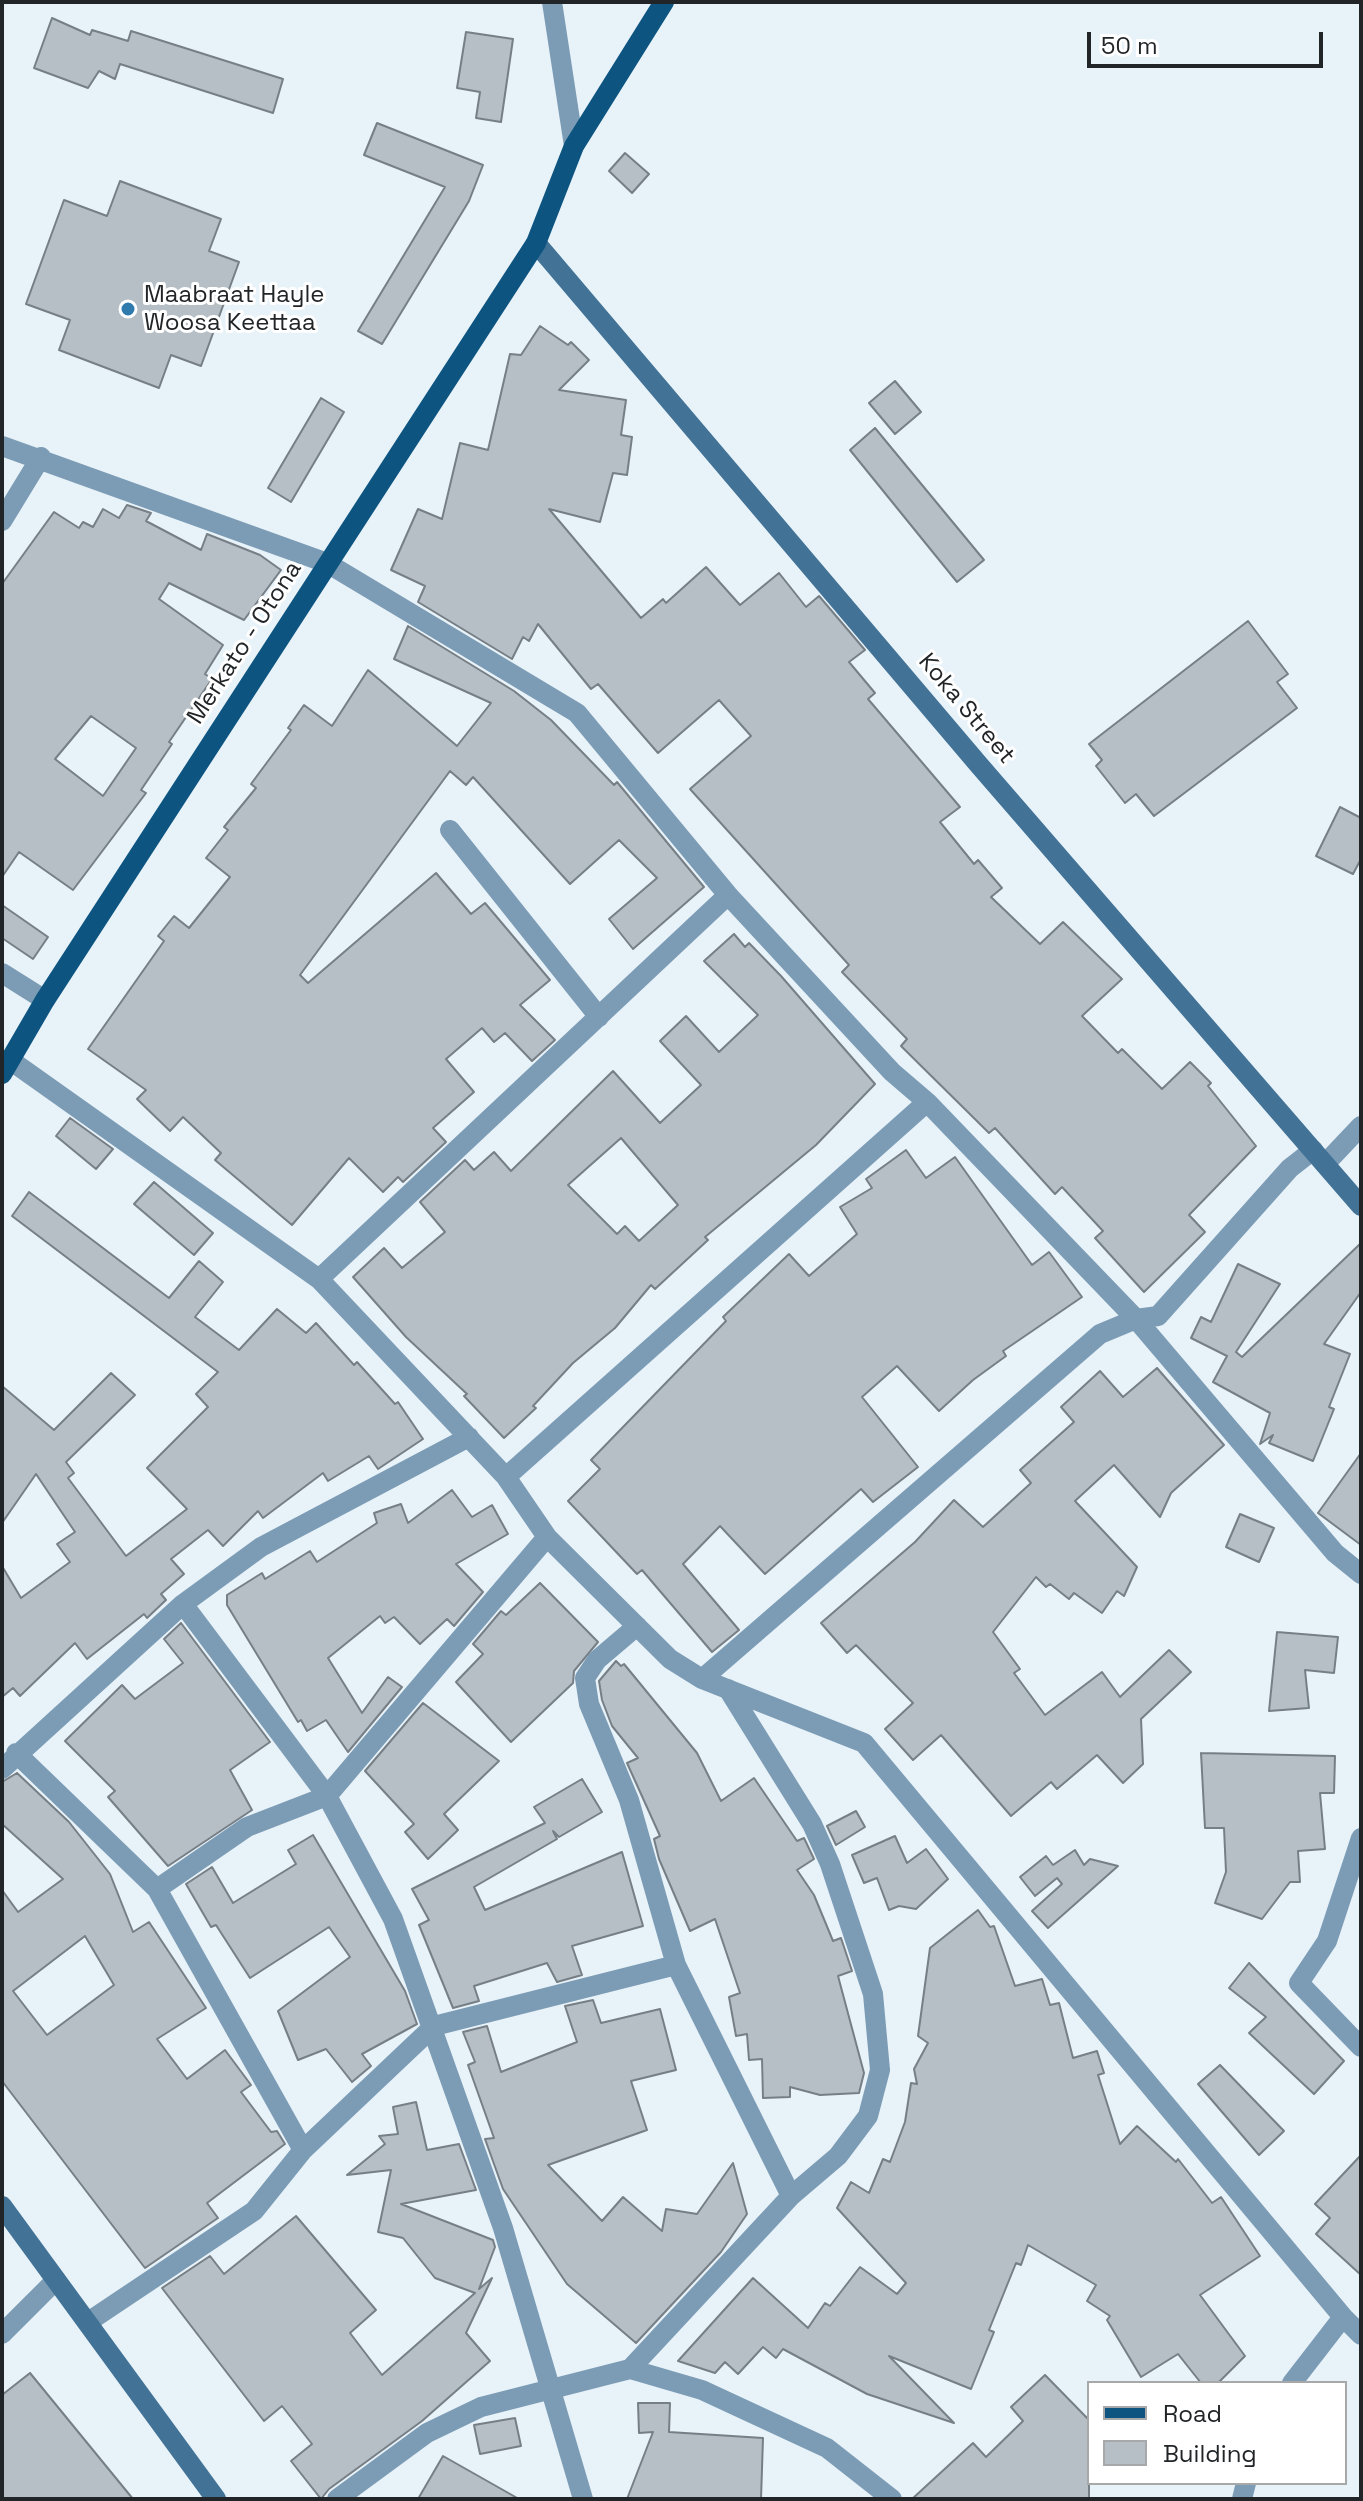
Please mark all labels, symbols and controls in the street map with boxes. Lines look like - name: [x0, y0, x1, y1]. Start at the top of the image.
- scale bar: [1091, 16, 1327, 66]
- text: 50 m: [1101, 30, 1158, 61]
- place label: Maabraat Hayle Woosa Keettaa: [144, 281, 325, 337]
- marker: Maabraat Hayle Woosa Keettaa: [119, 300, 137, 318]
- street label: Merkato - Otona: [182, 556, 308, 730]
- street label: Koka Street: [912, 648, 1020, 770]
- legend: [1087, 2381, 1347, 2485]
- text: Road: [1163, 2398, 1222, 2429]
- text: Building: [1163, 2438, 1257, 2469]

